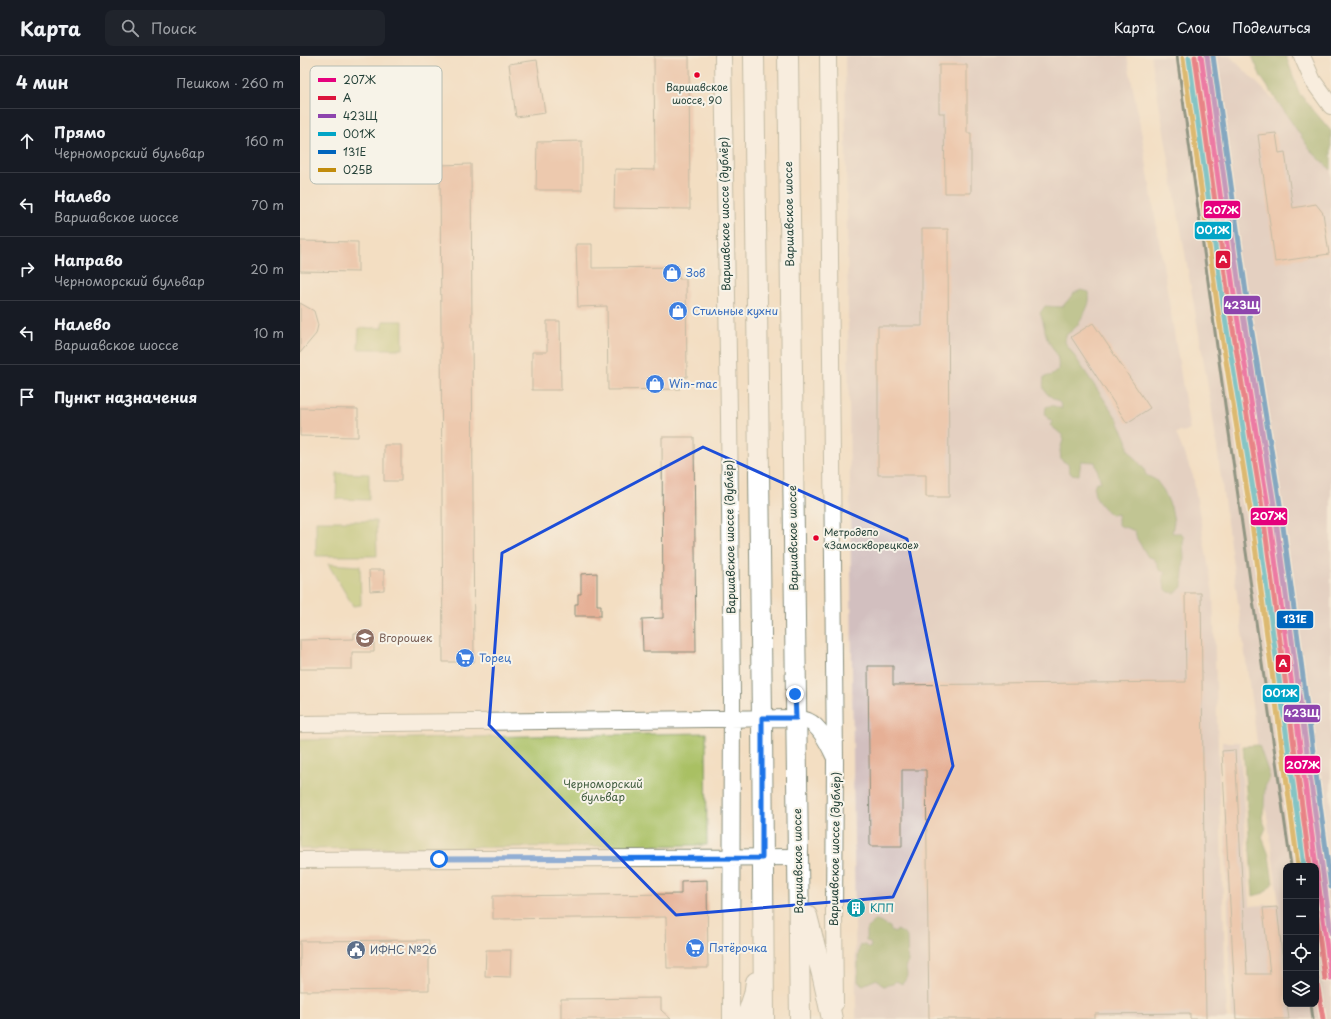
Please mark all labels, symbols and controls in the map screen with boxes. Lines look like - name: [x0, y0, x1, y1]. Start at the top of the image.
- search box: [105, 10, 385, 46]
- text: Карта: [20, 14, 81, 42]
- text: Поиск: [151, 16, 196, 39]
- icon: search: [119, 17, 141, 39]
- text: Карта: [1114, 17, 1155, 38]
- text: Слои: [1177, 17, 1210, 38]
- text: Поделиться: [1232, 17, 1311, 38]
- legend: [310, 66, 442, 184]
- text: 4 мин: [16, 69, 69, 95]
- marker: Варшавское шоссе, 90: [692, 70, 702, 80]
- text: 207Ж: [343, 71, 376, 88]
- text: Пешком · 260 m: [176, 73, 284, 92]
- place label: Варшавское шоссе, 90: [666, 79, 728, 107]
- text: A: [343, 89, 352, 106]
- text: 423Щ: [343, 107, 378, 124]
- text: Прямо: [54, 120, 105, 143]
- text: 001Ж: [343, 125, 375, 142]
- icon: ahead: [16, 130, 38, 152]
- text: 160 m: [245, 131, 284, 150]
- street label: Варшавское шоссе (дублёр): [715, 137, 734, 291]
- text: Черноморский бульвар: [54, 143, 205, 162]
- text: 131Е: [343, 143, 366, 160]
- text: 025В: [343, 161, 373, 178]
- street label: Варшавское шоссе: [779, 161, 798, 267]
- text: Налево: [54, 184, 111, 207]
- icon: left: [16, 194, 38, 216]
- text: 70 m: [251, 195, 284, 214]
- line badge: 207Ж: [1203, 200, 1241, 219]
- text: 207Ж: [1205, 201, 1239, 218]
- text: Варшавское шоссе: [54, 207, 179, 226]
- line badge: 001Ж: [1194, 221, 1232, 240]
- text: 001Ж: [1196, 221, 1230, 238]
- text: Направо: [54, 248, 123, 271]
- line badge: A: [1215, 250, 1231, 269]
- text: A: [1219, 250, 1228, 267]
- icon: right: [16, 258, 38, 280]
- text: 20 m: [250, 259, 284, 278]
- shop icon: Зов: [661, 262, 683, 284]
- place label: Зов: [686, 264, 705, 281]
- text: Черноморский бульвар: [54, 271, 205, 290]
- line badge: 423Щ: [1223, 295, 1261, 315]
- text: 423Щ: [1224, 296, 1260, 313]
- shop icon: Стильные кухни: [667, 300, 689, 322]
- place label: Стильные кухни: [692, 302, 778, 319]
- text: Налево: [54, 312, 111, 335]
- icon: left: [16, 322, 38, 344]
- text: 10 m: [254, 323, 284, 342]
- text: Варшавское шоссе: [54, 335, 179, 354]
- shop icon: Win-mac: [644, 373, 666, 395]
- place label: Win-mac: [669, 375, 717, 392]
- text: Пункт назначения: [54, 385, 197, 408]
- icon: arrive: [16, 386, 38, 408]
- street label: Варшавское шоссе (дублёр): [720, 460, 739, 614]
- street label: Варшавское шоссе: [783, 485, 802, 591]
- line badge: 207Ж: [1250, 507, 1288, 526]
- text: 207Ж: [1252, 507, 1286, 524]
- place label: Метродепо «Замоскворецкое»: [824, 524, 919, 552]
- marker: Метродепо «Замоскворецкое»: [811, 533, 821, 543]
- line badge: 131Е: [1276, 610, 1314, 629]
- text: 131Е: [1283, 610, 1307, 627]
- school or university icon: Вгорошек: [354, 627, 376, 649]
- place label: Вгорошек: [379, 629, 433, 646]
- supermarket icon: Торец: [454, 647, 476, 669]
- place label: Торец: [479, 649, 511, 666]
- line badge: A: [1275, 654, 1291, 673]
- text: A: [1279, 654, 1288, 671]
- line badge: 001Ж: [1262, 684, 1300, 703]
- text: 001Ж: [1264, 684, 1298, 701]
- route end: [786, 685, 804, 703]
- line badge: 423Щ: [1283, 704, 1321, 723]
- text: 423Щ: [1284, 704, 1320, 721]
- line badge: 207Ж: [1284, 755, 1321, 774]
- text: 207Ж: [1286, 756, 1320, 773]
- street label: Варшавское шоссе (дублёр): [825, 772, 844, 926]
- park label: Черноморский бульвар: [563, 775, 643, 805]
- street label: Варшавское шоссе: [788, 808, 807, 914]
- route start: [430, 850, 448, 868]
- map controls: [1283, 863, 1319, 1007]
- button: +: [1283, 863, 1319, 899]
- building icon: КПП: [845, 897, 867, 919]
- place label: КПП: [870, 899, 894, 916]
- button: −: [1283, 899, 1319, 935]
- button: locate: [1283, 935, 1319, 971]
- supermarket icon: Пятёрочка: [684, 937, 706, 959]
- public building icon: ИФНС №26: [345, 939, 367, 961]
- place label: Пятёрочка: [709, 939, 767, 956]
- place label: ИФНС №26: [370, 941, 437, 958]
- button: layers: [1283, 971, 1319, 1007]

